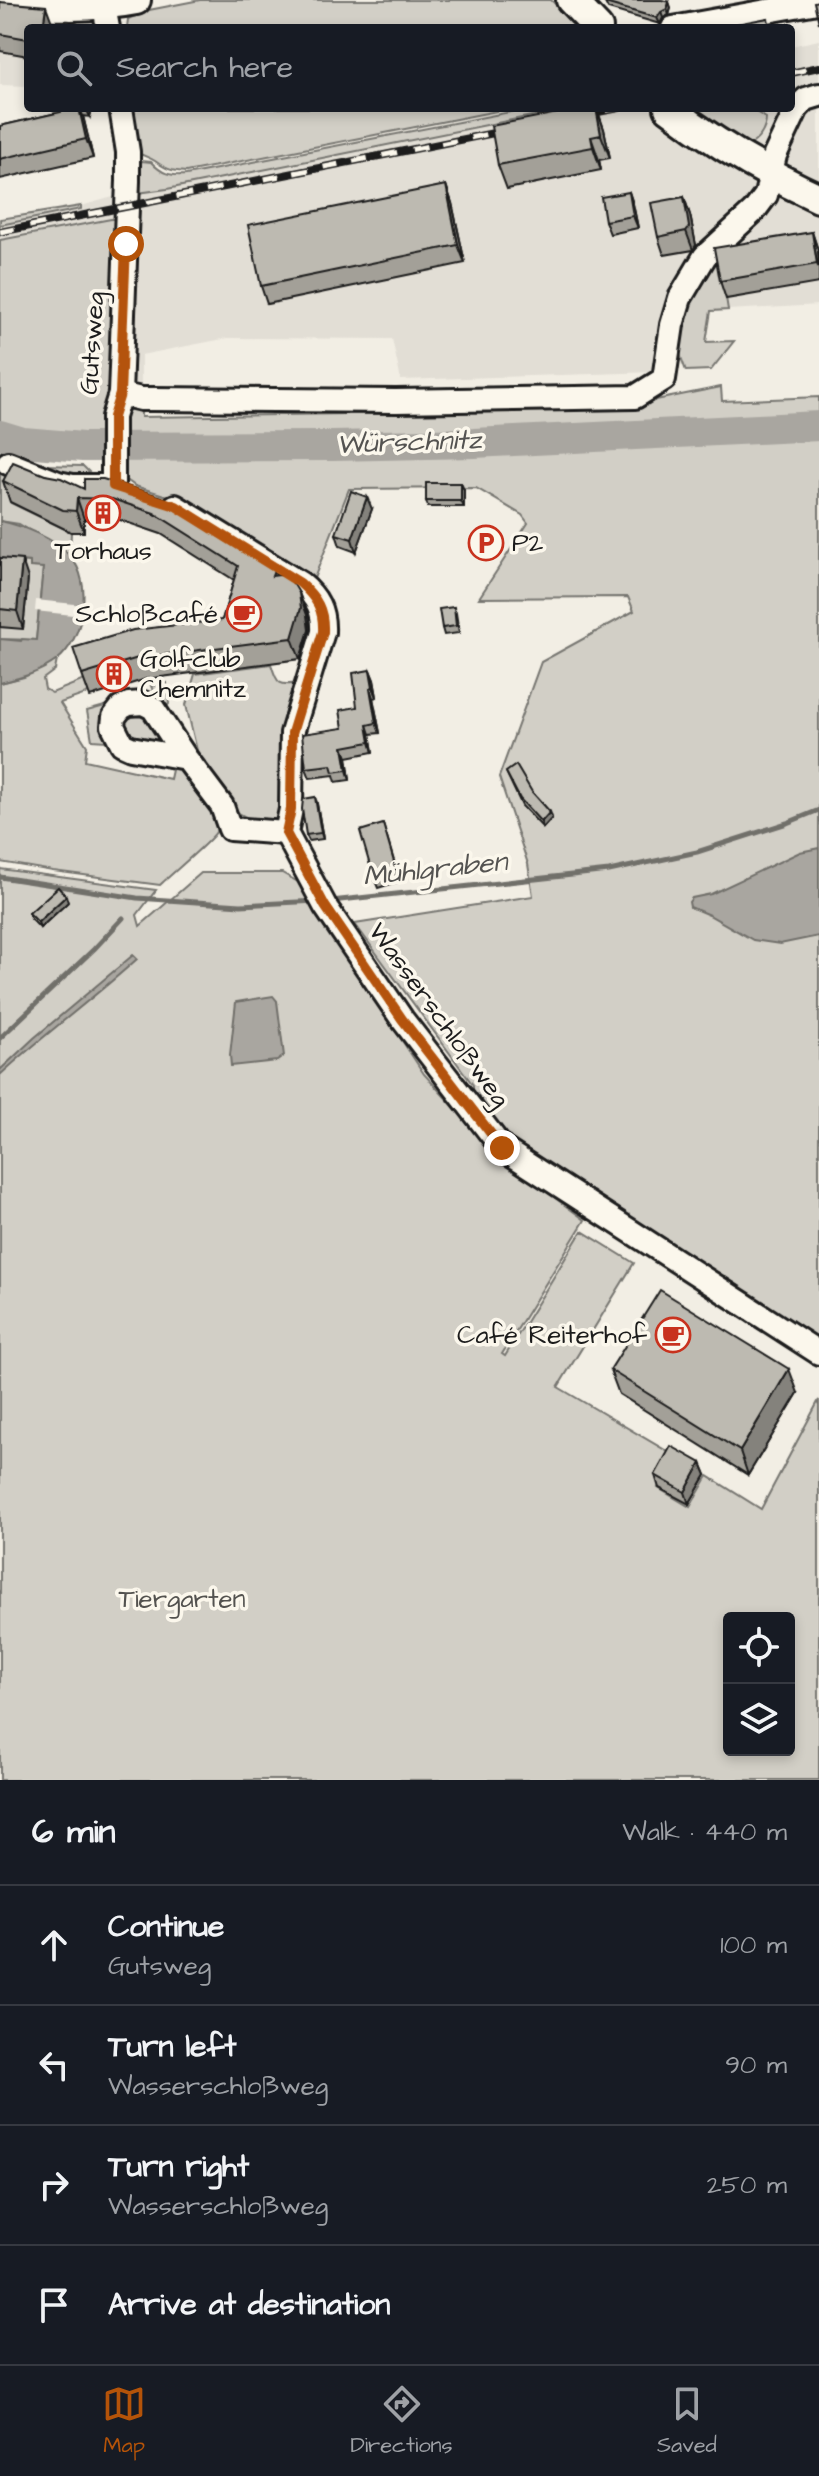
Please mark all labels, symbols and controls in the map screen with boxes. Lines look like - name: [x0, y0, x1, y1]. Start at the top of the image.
- search box: [24, 24, 795, 112]
- icon: search: [52, 46, 96, 90]
- text: Search here: [116, 47, 293, 89]
- route start: [108, 226, 144, 262]
- street label: Gutsweg: [70, 290, 116, 396]
- water label: Würschnitz: [336, 420, 484, 464]
- building icon: Torhaus: [84, 494, 122, 532]
- parking icon: P2: [467, 524, 505, 562]
- place label: P2: [512, 525, 544, 561]
- place label: Torhaus: [54, 533, 152, 569]
- cafe icon: Schloßcafé: [225, 595, 263, 633]
- place label: Schloßcafé: [76, 596, 218, 632]
- place label: Golfclub Chemnitz: [140, 641, 246, 707]
- building icon: Golfclub Chemnitz: [95, 655, 133, 693]
- water label: Mühlgraben: [361, 842, 511, 897]
- street label: Wasserschloßweg: [358, 915, 518, 1116]
- route end: [484, 1130, 520, 1166]
- cafe icon: Café Reiterhof: [654, 1316, 692, 1354]
- place label: Café Reiterhof: [457, 1317, 648, 1353]
- park label: Tiergarten: [118, 1581, 246, 1619]
- map controls: [723, 1612, 795, 1756]
- button: locate: [723, 1612, 795, 1684]
- button: layers: [723, 1684, 795, 1756]
- text: 6 min: [32, 1808, 116, 1856]
- text: Walk · 440 m: [622, 1814, 787, 1850]
- text: Continue: [108, 1906, 224, 1948]
- icon: ahead: [32, 1923, 76, 1967]
- text: 100 m: [720, 1927, 787, 1963]
- text: Gutsweg: [108, 1948, 211, 1984]
- text: Turn left: [108, 2026, 236, 2068]
- icon: left: [32, 2043, 76, 2087]
- text: 90 m: [725, 2047, 787, 2083]
- text: Wasserschloßweg: [108, 2068, 328, 2104]
- text: Turn right: [108, 2146, 249, 2188]
- icon: right: [32, 2163, 76, 2207]
- text: 250 m: [707, 2167, 787, 2203]
- text: Wasserschloßweg: [108, 2188, 328, 2224]
- icon: arrive: [32, 2283, 76, 2327]
- text: Arrive at destination: [108, 2284, 390, 2326]
- tab: Map: [102, 2382, 146, 2461]
- tab: Directions: [350, 2382, 453, 2461]
- tab: Saved: [657, 2382, 717, 2461]

